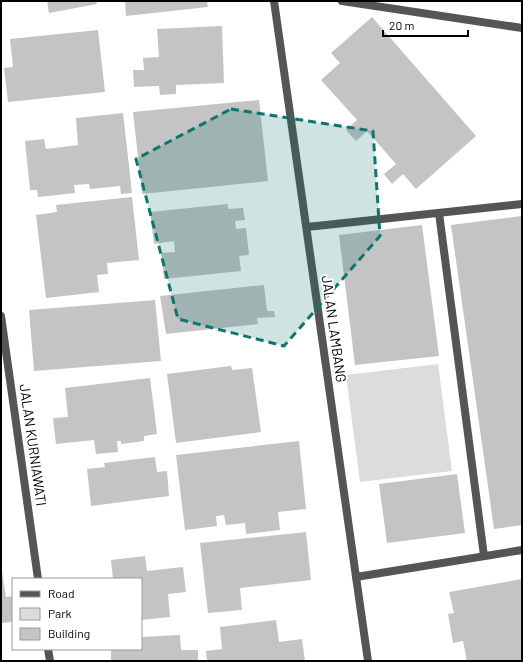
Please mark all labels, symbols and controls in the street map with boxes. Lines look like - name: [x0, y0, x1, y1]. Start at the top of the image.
- scale bar: [383, 12, 468, 38]
- text: 20 m: [389, 18, 415, 32]
- street label: JALAN LAMBANG: [319, 274, 350, 384]
- street label: JALAN KURNIAWATI: [17, 383, 50, 507]
- legend: [12, 578, 142, 650]
- text: Road: [48, 586, 75, 600]
- text: Park: [48, 606, 72, 620]
- text: Building: [48, 626, 90, 640]

